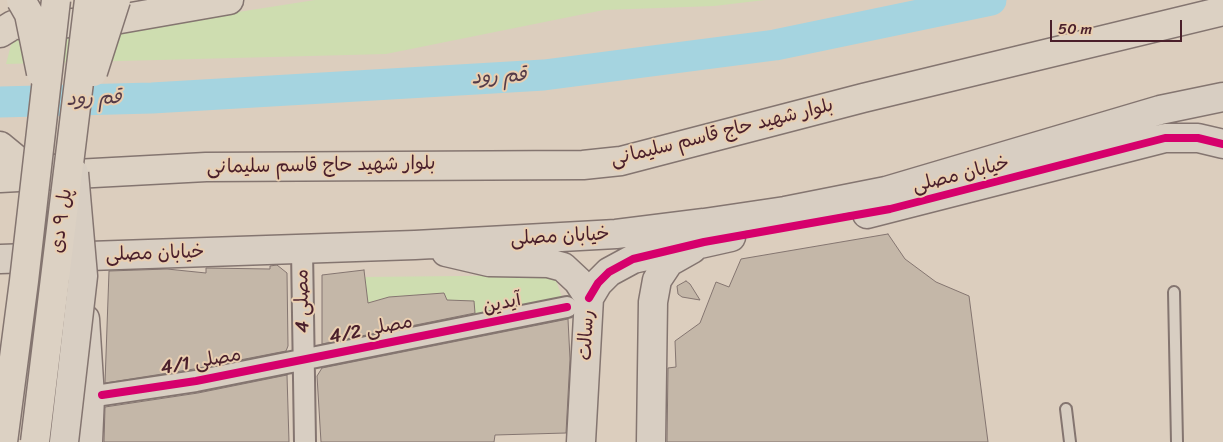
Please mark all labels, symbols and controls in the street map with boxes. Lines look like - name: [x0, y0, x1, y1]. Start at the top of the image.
- scale bar: [1053, 10, 1186, 42]
- text: 50 m: [1058, 16, 1092, 42]
- water label: قم رود: [471, 64, 527, 90]
- water label: قم رود: [66, 86, 122, 112]
- street label: بلوار شهید حاج قاسم سلیمانی: [608, 94, 836, 172]
- street label: خیابان مصلی: [910, 152, 1012, 198]
- street label: بلوار شهید حاج قاسم سلیمانی: [206, 153, 436, 179]
- street label: پل ۹ دی: [46, 187, 78, 255]
- street label: خیابان مصلی: [510, 223, 610, 251]
- street label: خیابان مصلی: [105, 241, 205, 267]
- street label: مصلی 4: [291, 269, 315, 333]
- street label: آیدین: [481, 289, 523, 319]
- street label: رسالت: [574, 309, 600, 361]
- street label: مصلی 4/2: [327, 311, 415, 349]
- street label: مصلی 4/1: [159, 344, 243, 380]

